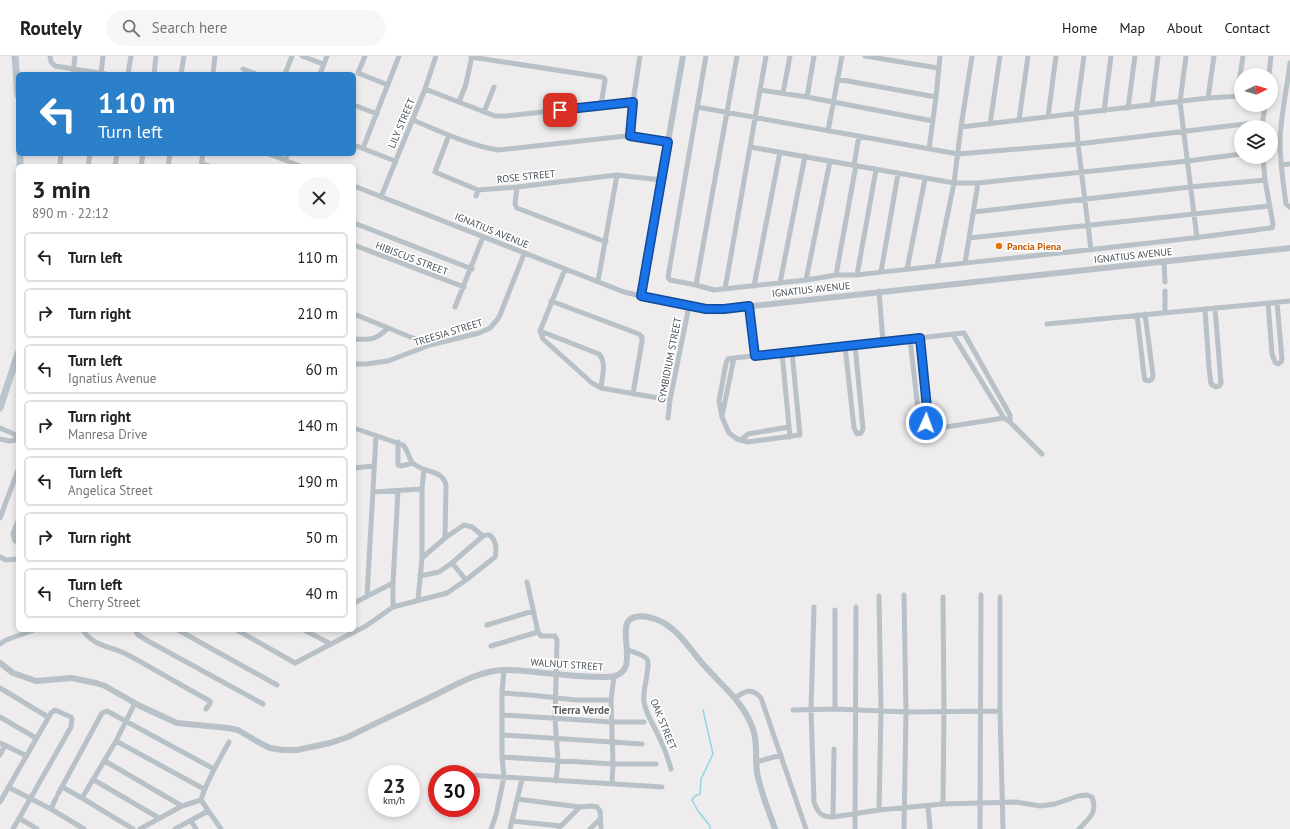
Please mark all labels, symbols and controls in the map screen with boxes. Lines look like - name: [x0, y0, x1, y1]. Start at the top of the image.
- search box: [106, 10, 386, 46]
- text: Routely: [20, 16, 82, 40]
- icon: search: [120, 17, 142, 39]
- text: Search here: [152, 18, 227, 37]
- text: Home: [1062, 19, 1097, 37]
- text: Map: [1119, 19, 1145, 37]
- text: About: [1167, 19, 1203, 37]
- text: Contact: [1225, 19, 1270, 37]
- north arrow: [1234, 68, 1278, 112]
- map controls: [1234, 68, 1278, 164]
- text: 110 m: [98, 84, 175, 121]
- icon: left: [32, 88, 84, 140]
- pin: [543, 93, 577, 127]
- street label: LILY STREET: [385, 96, 418, 150]
- icon: arrive: [549, 99, 571, 121]
- text: Turn left: [98, 120, 163, 143]
- button: layers: [1234, 120, 1278, 164]
- street label: ROSE STREET: [496, 167, 556, 186]
- text: 3 min: [32, 174, 91, 205]
- button: close: [298, 177, 340, 219]
- text: 890 m · 22:12: [32, 205, 109, 222]
- street label: IGNATIUS AVENUE: [453, 210, 531, 251]
- street label: HIBISCUS STREET: [374, 239, 451, 278]
- place label: Pancia Piena: [1007, 240, 1061, 253]
- marker: Pancia Piena: [994, 241, 1004, 251]
- street label: IGNATIUS AVENUE: [1093, 245, 1173, 266]
- icon: left: [34, 246, 56, 268]
- text: Turn left: [68, 248, 122, 267]
- text: 110 m: [297, 248, 338, 267]
- street label: IGNATIUS AVENUE: [771, 279, 851, 300]
- icon: right: [34, 302, 56, 324]
- text: Turn right: [68, 304, 131, 323]
- text: 210 m: [297, 304, 338, 323]
- street label: TREESIA STREET: [412, 316, 485, 349]
- street label: CYMBIDIUM STREET: [655, 316, 684, 404]
- text: Turn left: [68, 351, 122, 370]
- icon: left: [34, 358, 56, 380]
- text: 60 m: [305, 360, 338, 379]
- text: Ignatius Avenue: [68, 370, 156, 387]
- position arrow: [905, 402, 947, 444]
- text: Turn right: [68, 407, 131, 426]
- icon: right: [34, 414, 56, 436]
- text: 140 m: [297, 416, 338, 435]
- text: Manresa Drive: [68, 426, 147, 443]
- text: Turn left: [68, 463, 122, 482]
- icon: left: [34, 470, 56, 492]
- text: 190 m: [297, 472, 338, 491]
- text: Angelica Street: [68, 482, 153, 499]
- icon: right: [34, 526, 56, 548]
- text: Turn right: [68, 528, 131, 547]
- text: 50 m: [305, 528, 338, 547]
- text: Turn left: [68, 575, 122, 594]
- icon: left: [34, 582, 56, 604]
- text: 40 m: [305, 584, 338, 603]
- text: Cherry Street: [68, 594, 140, 611]
- street label: WALNUT STREET: [530, 655, 604, 674]
- street label: OAK STREET: [647, 697, 680, 752]
- district label: Tierra Verde: [552, 703, 610, 717]
- speed limit sign: 30: [428, 765, 480, 817]
- text: 23: [383, 773, 405, 799]
- text: km/h: [383, 794, 405, 807]

